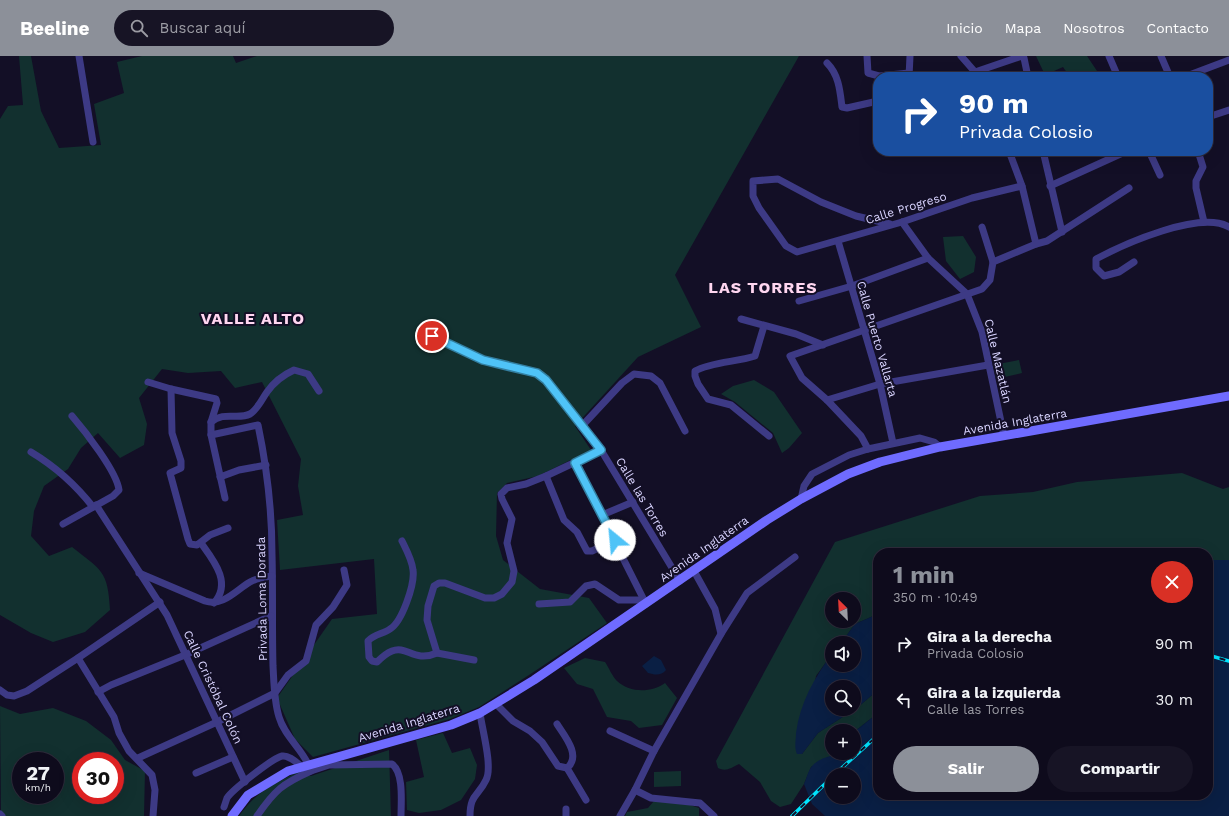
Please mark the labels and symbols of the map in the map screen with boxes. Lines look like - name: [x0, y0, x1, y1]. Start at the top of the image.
- street label: Calle Progreso: [864, 189, 948, 227]
- district label: LAS TORRES: [708, 278, 818, 297]
- street label: Calle Puerto Vallarta: [854, 279, 900, 399]
- district label: VALLE ALTO: [201, 309, 305, 328]
- street label: Calle Mazatlán: [981, 317, 1015, 405]
- pin: [415, 319, 449, 353]
- street label: Avenida Inglaterra: [962, 406, 1068, 438]
- street label: Calle las Torres: [613, 455, 671, 539]
- street label: Avenida Inglaterra: [657, 513, 751, 585]
- position arrow: [594, 519, 636, 561]
- street label: Privada Loma Dorada: [254, 537, 270, 661]
- north arrow: [825, 592, 861, 628]
- street label: Calle Cristóbal Colón: [181, 628, 245, 746]
- street label: Avenida Inglaterra: [357, 701, 462, 745]
- speed limit sign: 30: [72, 752, 124, 804]

